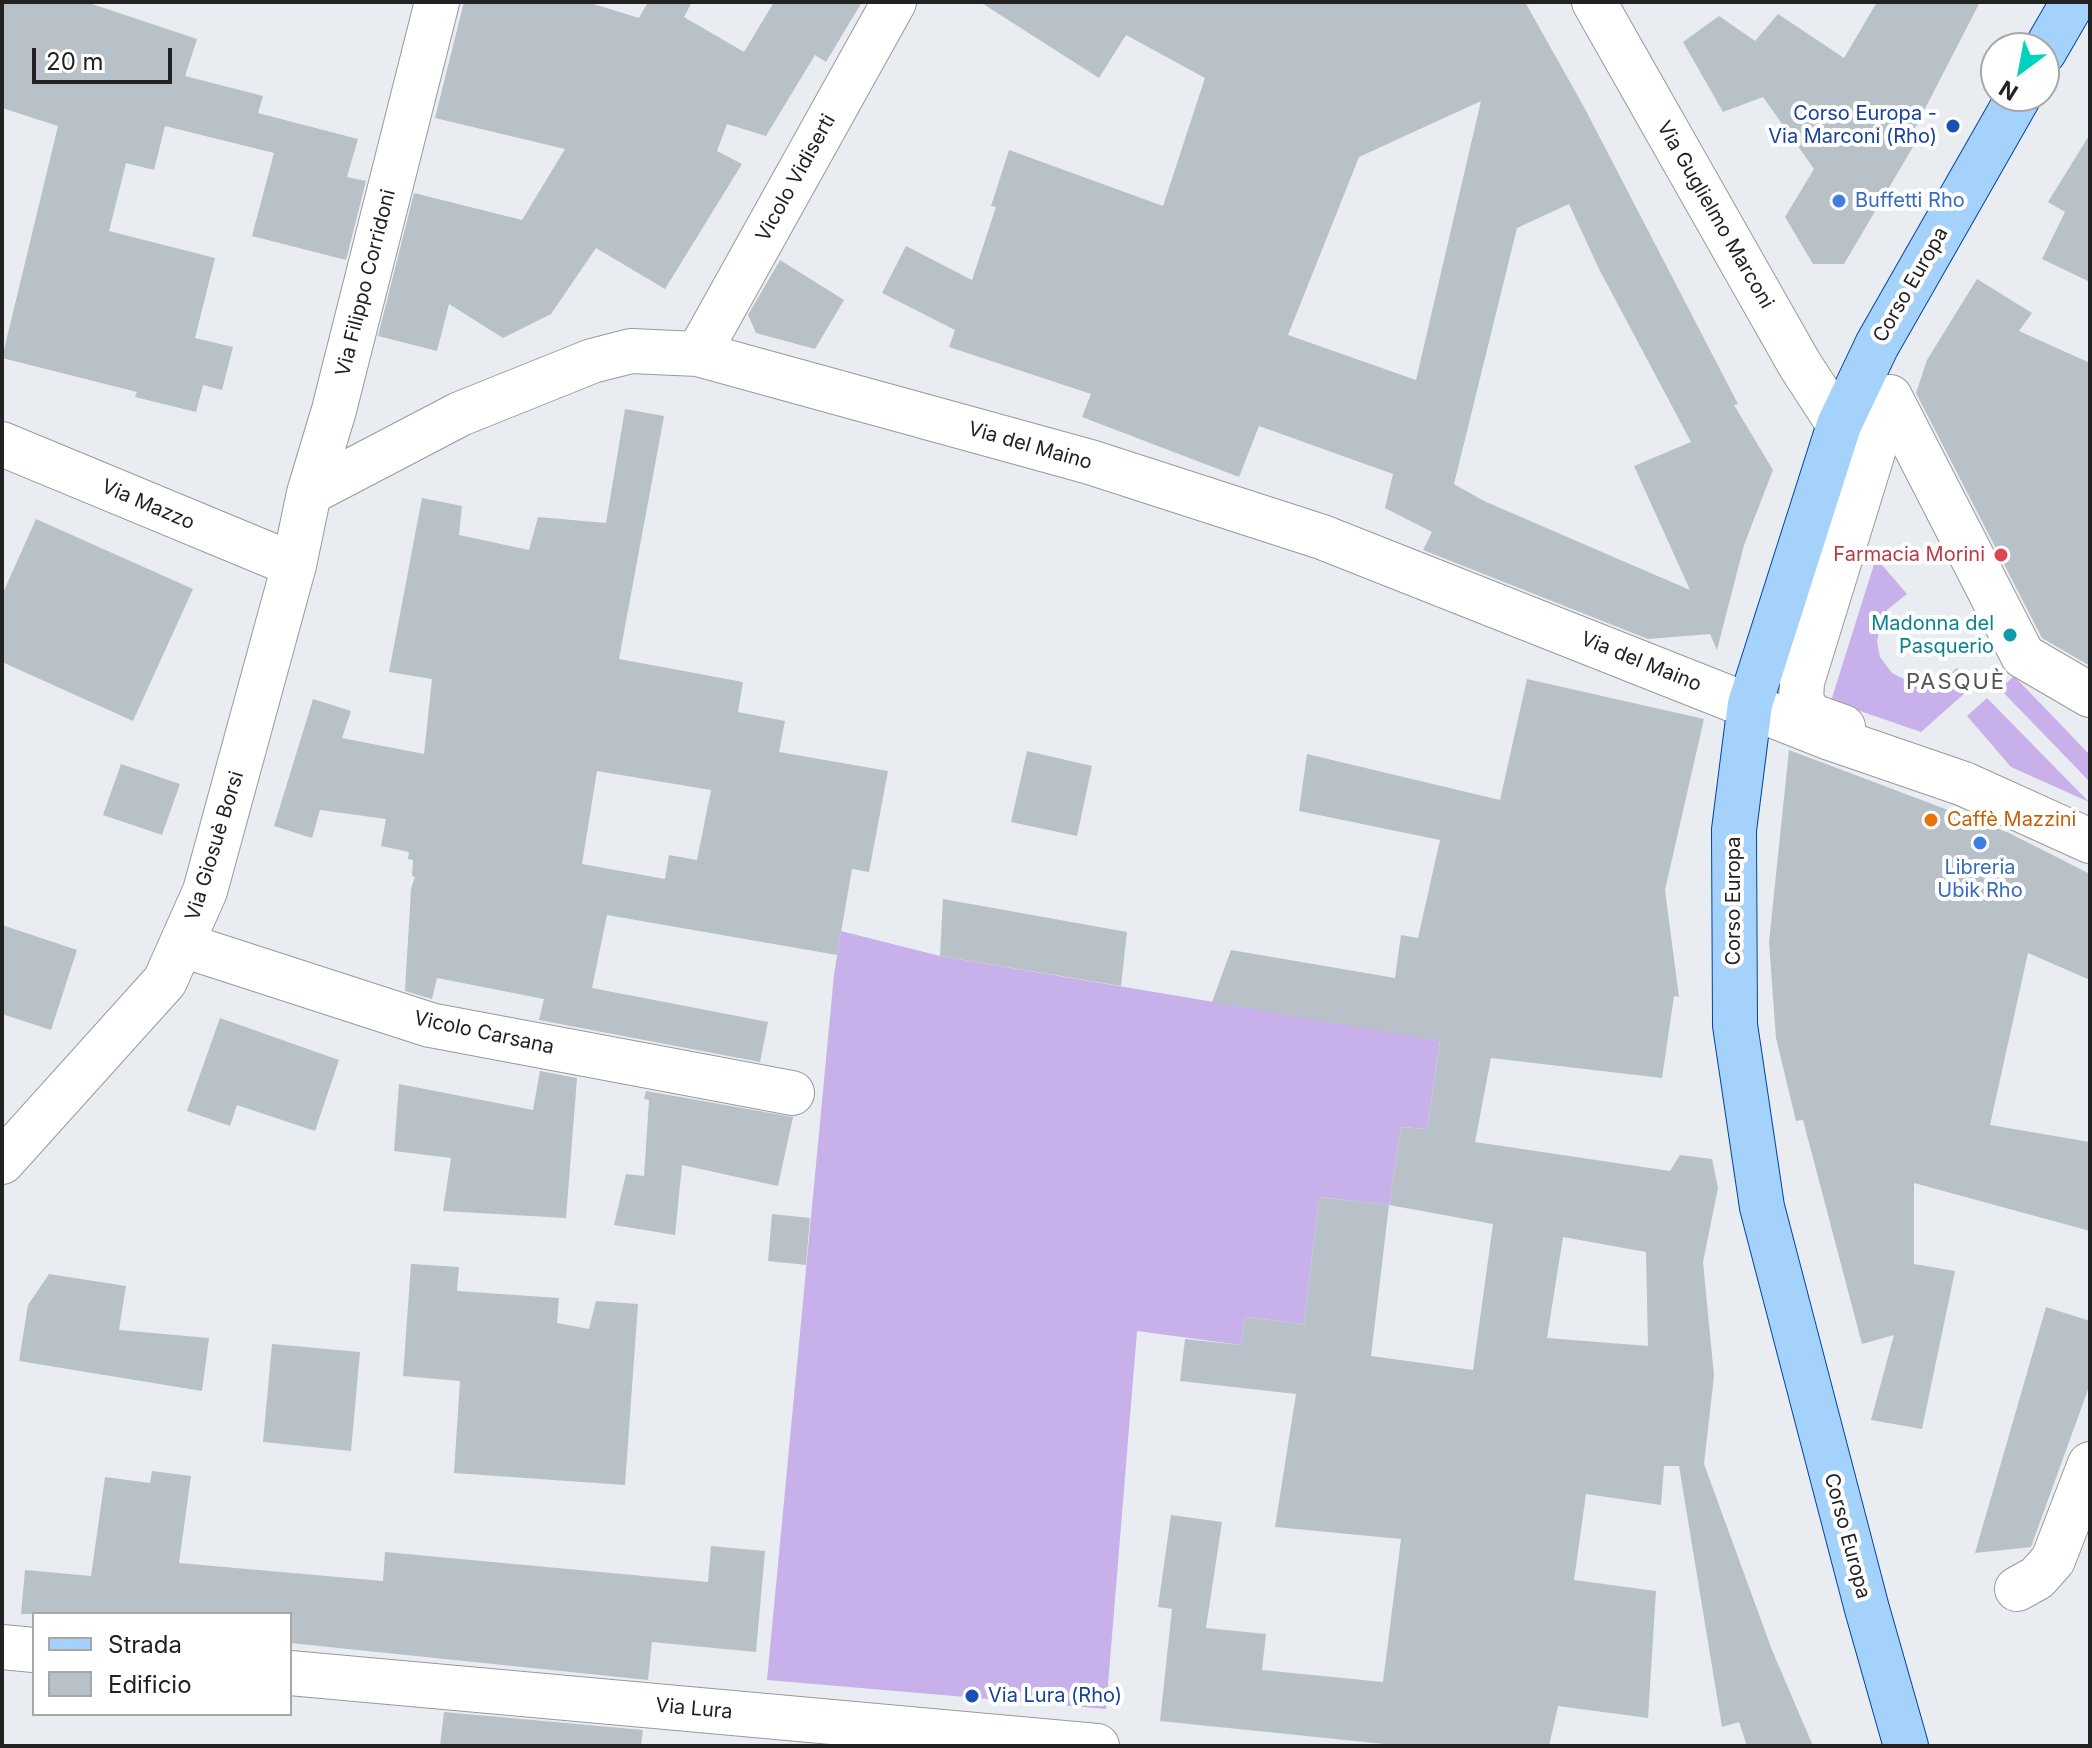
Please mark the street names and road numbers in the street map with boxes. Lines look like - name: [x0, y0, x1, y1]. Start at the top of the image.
- street label: Vicolo Vidiserti: [751, 110, 841, 246]
- street label: Via Guglielmo Marconi: [1652, 117, 1778, 313]
- street label: Via Filippo Corridoni: [331, 187, 401, 379]
- street label: Corso Europa: [1868, 223, 1954, 347]
- street label: Via del Maino: [965, 417, 1095, 475]
- street label: Via Mazzo: [98, 475, 198, 535]
- street label: Via del Maino: [1577, 627, 1705, 697]
- street label: Via Giosuè Borsi: [181, 768, 249, 924]
- street label: Corso Europa: [1722, 836, 1746, 966]
- street label: Vicolo Carsana: [412, 1006, 556, 1060]
- street label: Corso Europa: [1819, 1471, 1875, 1601]
- street label: Via Lura: [654, 1694, 734, 1724]

